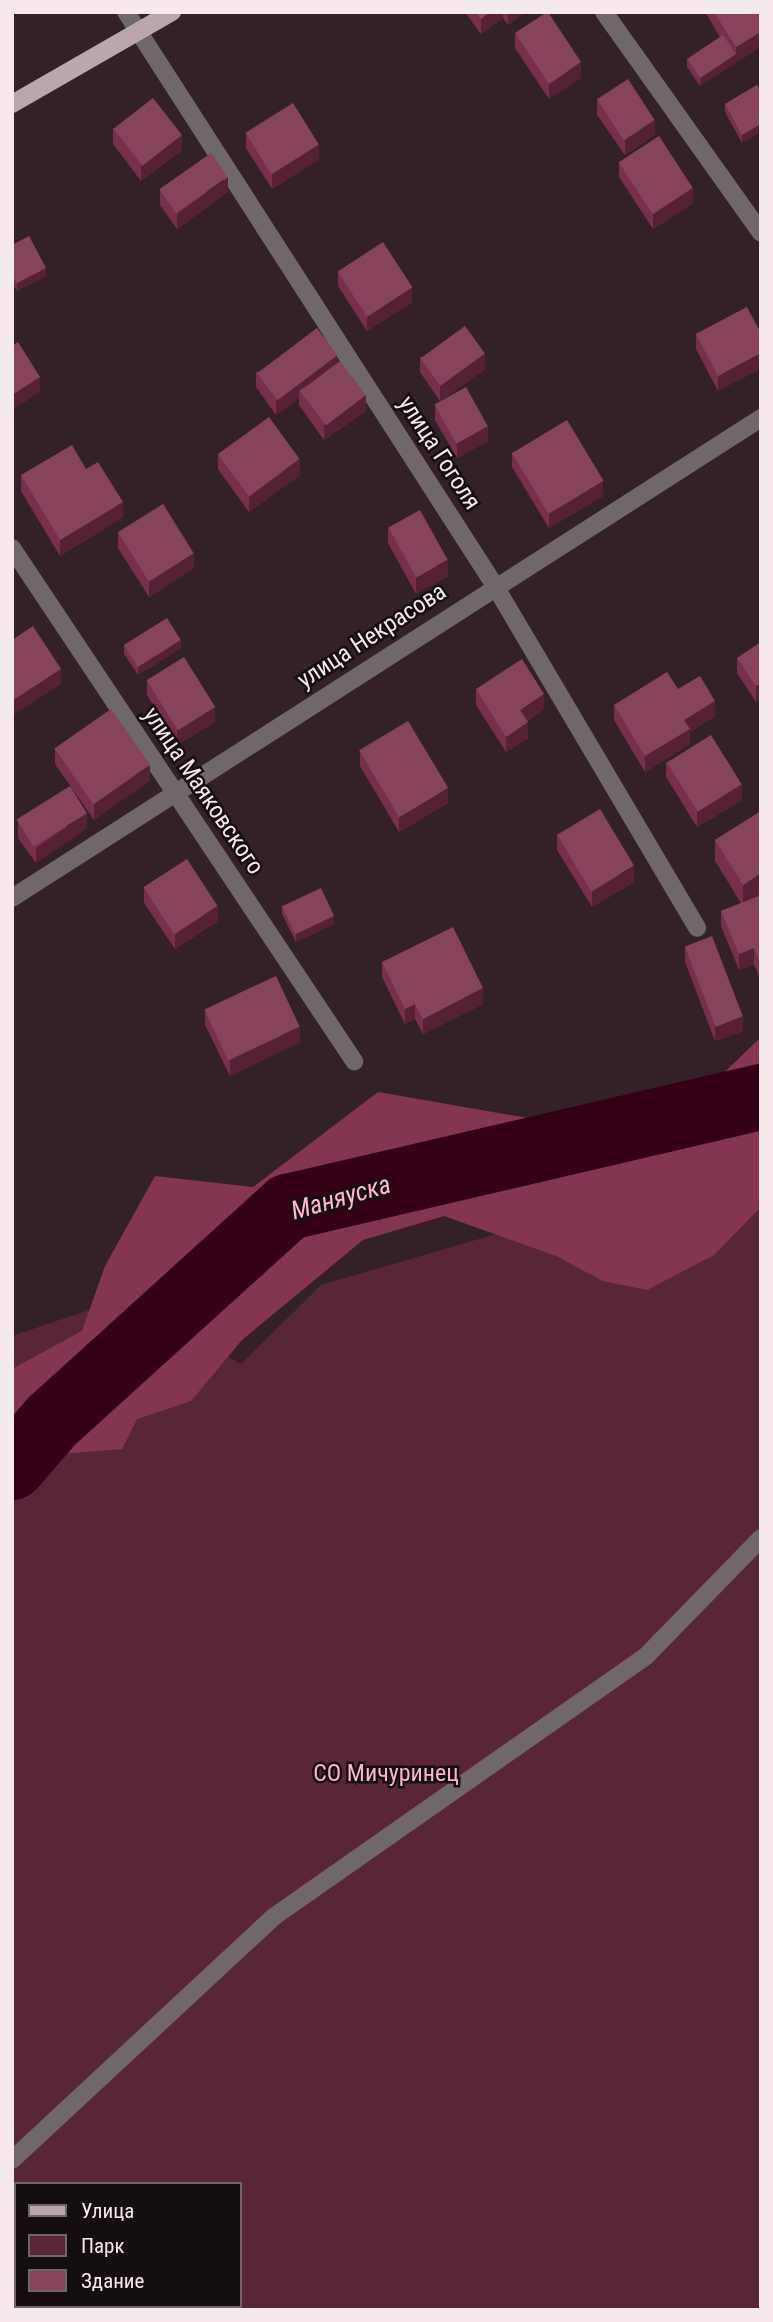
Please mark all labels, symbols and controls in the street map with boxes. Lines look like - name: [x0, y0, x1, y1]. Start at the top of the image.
- street label: улица Гоголя: [392, 391, 486, 515]
- street label: улица Некрасова: [292, 577, 452, 695]
- street label: улица Маяковского: [136, 702, 270, 880]
- water label: Маняуска: [288, 1169, 394, 1227]
- park label: СО Мичуринец: [313, 1760, 459, 1788]
- legend: [14, 2182, 242, 2308]
- text: Улица: [81, 2199, 134, 2223]
- text: Парк: [81, 2234, 125, 2258]
- text: Здание: [81, 2269, 144, 2293]

